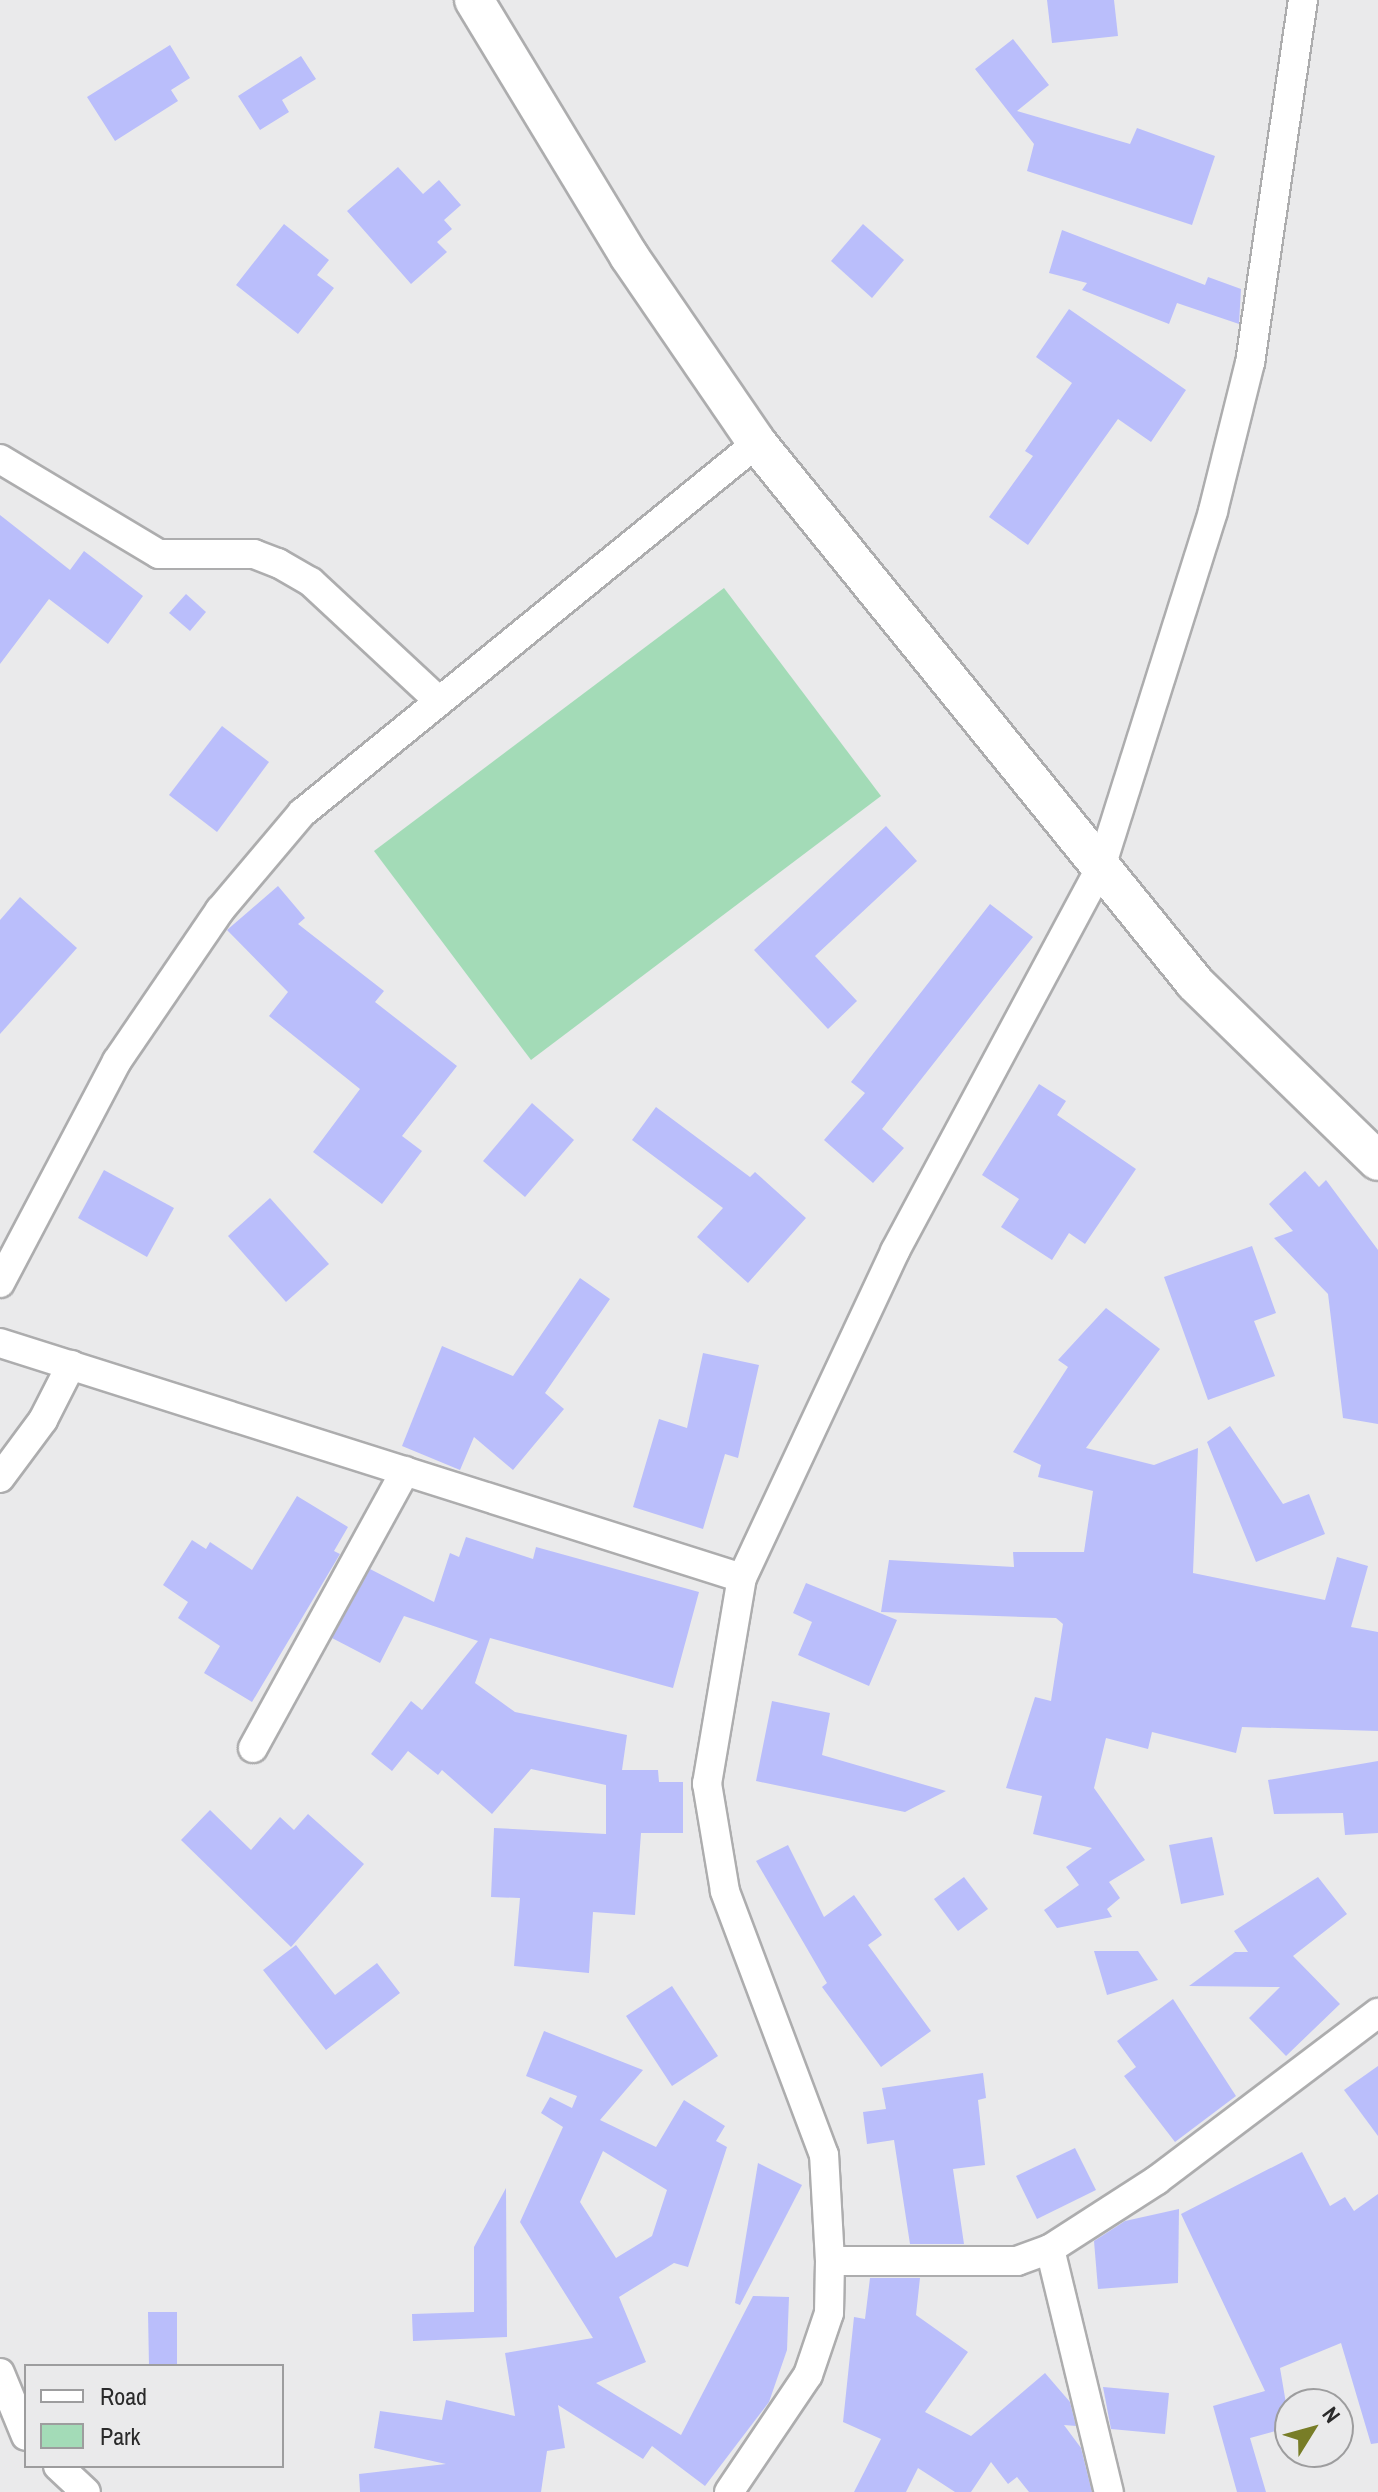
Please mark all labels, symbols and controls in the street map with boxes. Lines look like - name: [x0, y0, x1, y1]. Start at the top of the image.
- legend: [24, 2364, 284, 2468]
- text: Road: [100, 2380, 147, 2412]
- north arrow: [1274, 2388, 1354, 2468]
- text: N: [1316, 2401, 1347, 2429]
- text: Park: [100, 2420, 140, 2452]

